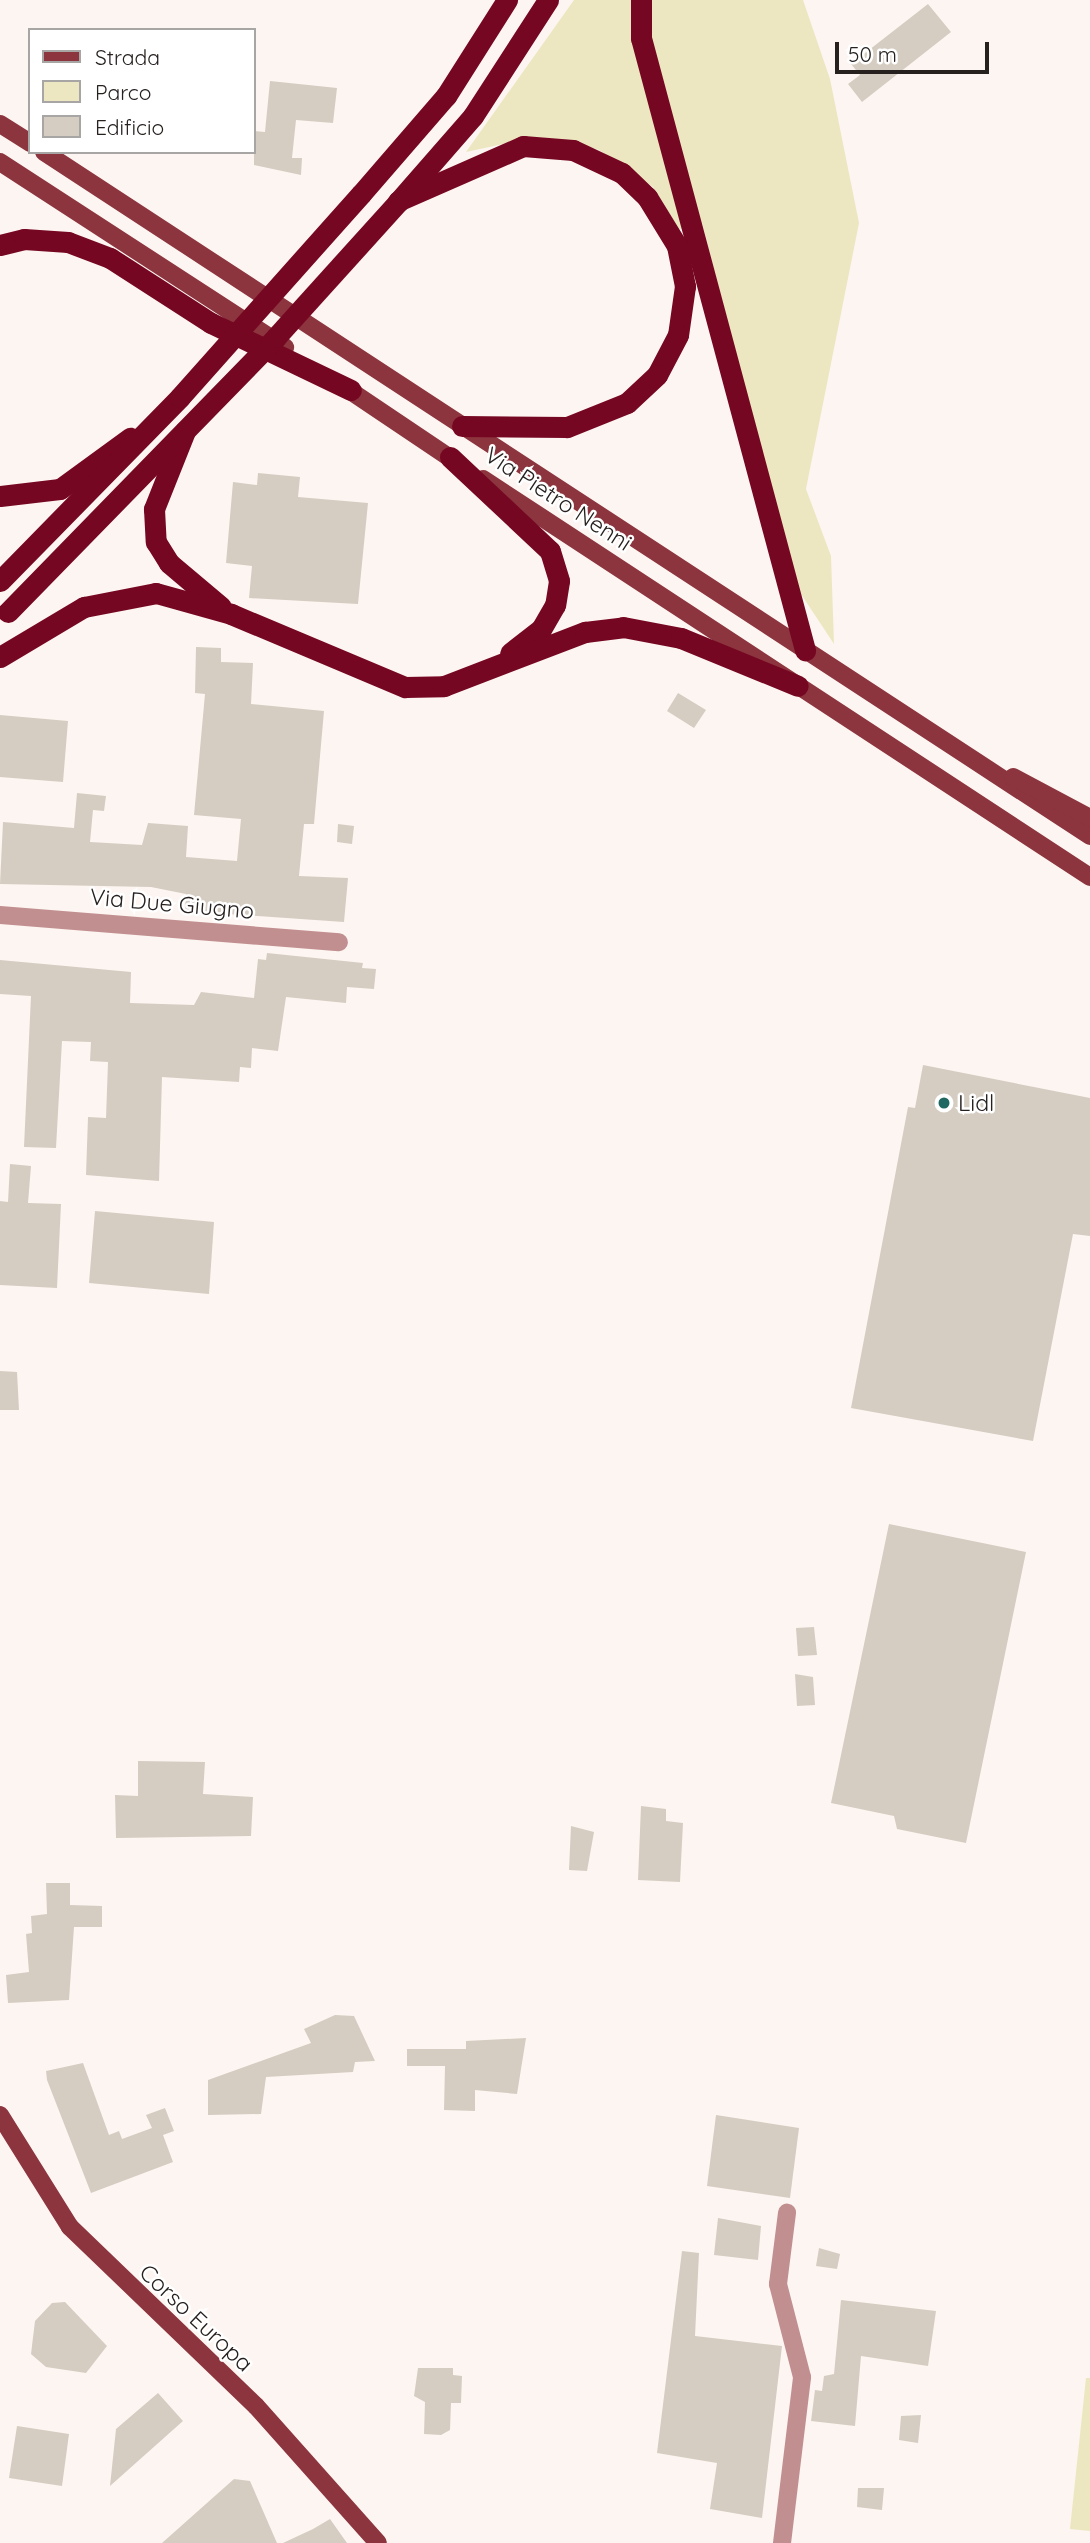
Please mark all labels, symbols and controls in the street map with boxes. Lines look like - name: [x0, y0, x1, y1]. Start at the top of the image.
- legend: [28, 28, 256, 154]
- scale bar: [838, 28, 992, 72]
- text: 50 m: [848, 41, 897, 67]
- text: Strada: [95, 44, 160, 70]
- text: Parco: [95, 79, 151, 105]
- text: Edificio: [95, 114, 164, 140]
- street label: Via Pietro Nenni: [479, 441, 637, 557]
- street label: Via Due Giugno: [89, 883, 255, 925]
- place label: Lidl: [958, 1089, 994, 1117]
- marker: Lidl: [936, 1095, 952, 1111]
- street label: Corso Europa: [134, 2259, 258, 2377]

